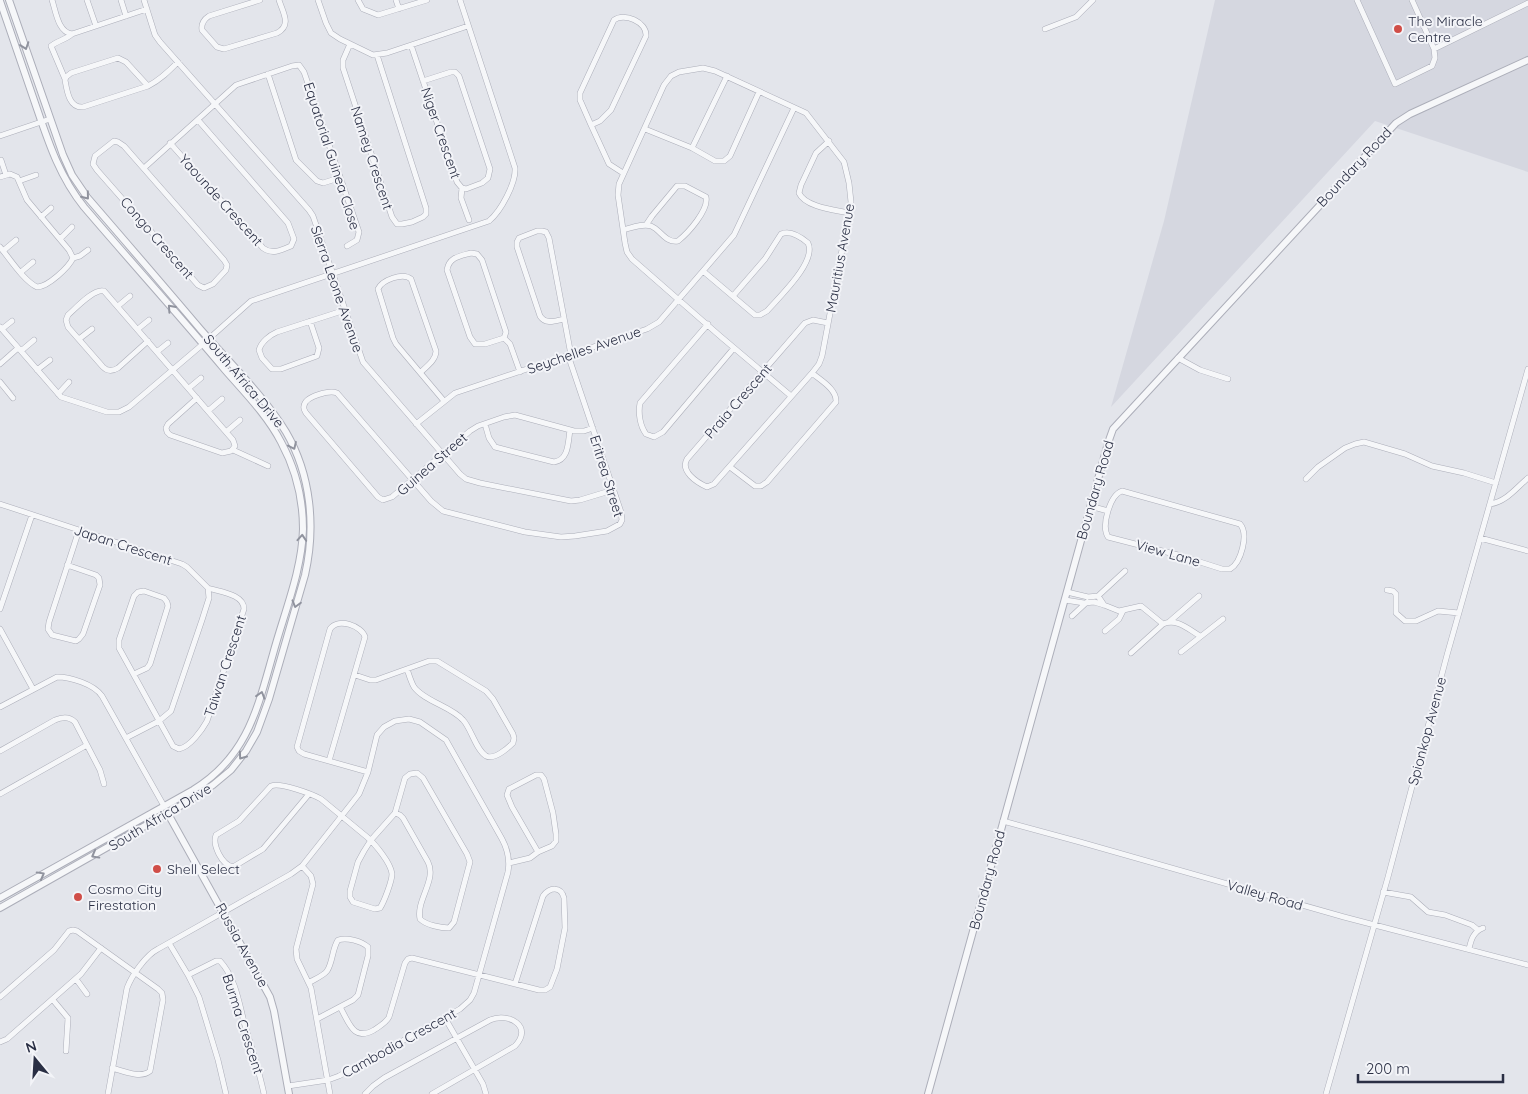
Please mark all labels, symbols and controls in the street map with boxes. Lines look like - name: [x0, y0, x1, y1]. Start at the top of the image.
- place label: The Miracle Centre: [1408, 12, 1483, 46]
- marker: The Miracle Centre: [1392, 23, 1404, 35]
- one-way arrow: [19, 41, 29, 50]
- street label: Equatorial Guinea Close: [300, 80, 364, 232]
- street label: Niger Crescent: [417, 85, 465, 181]
- street label: Namey Crescent: [347, 104, 397, 212]
- street label: Boundary Road: [1312, 123, 1396, 211]
- street label: Yaounde Crescent: [175, 150, 267, 250]
- one-way arrow: [81, 190, 90, 199]
- street label: Congo Crescent: [116, 193, 198, 283]
- street label: Mauritius Avenue: [822, 202, 858, 314]
- street label: Sierra Leone Avenue: [307, 223, 367, 355]
- one-way arrow: [168, 304, 177, 313]
- street label: Seychelles Avenue: [525, 322, 643, 378]
- street label: South Africa Drive: [200, 331, 288, 431]
- street label: Praia Crescent: [700, 359, 776, 442]
- street label: Guinea Street: [393, 428, 471, 499]
- street label: Eritrea Street: [586, 433, 628, 519]
- street label: Boundary Road: [1072, 438, 1118, 542]
- one-way arrow: [286, 441, 297, 450]
- street label: Japan Crescent: [72, 521, 175, 569]
- one-way arrow: [296, 533, 307, 541]
- street label: View Lane: [1134, 535, 1203, 571]
- one-way arrow: [292, 600, 302, 608]
- street label: Taiwan Crescent: [200, 612, 250, 719]
- street label: Spionkop Avenue: [1404, 675, 1450, 787]
- one-way arrow: [255, 691, 265, 699]
- one-way arrow: [239, 751, 248, 760]
- street label: South Africa Drive: [105, 779, 215, 855]
- street label: Boundary Road: [965, 828, 1009, 932]
- one-way arrow: [91, 849, 100, 859]
- place label: Shell Select: [167, 860, 240, 878]
- marker: Shell Select: [151, 863, 163, 875]
- one-way arrow: [36, 872, 45, 882]
- street label: Valley Road: [1225, 876, 1305, 914]
- place label: Cosmo City Firestation: [88, 880, 162, 914]
- marker: Cosmo City Firestation: [72, 891, 84, 903]
- street label: Russia Avenue: [211, 900, 273, 990]
- street label: Burma Crescent: [218, 972, 268, 1077]
- street label: Cambodia Crescent: [339, 1004, 459, 1082]
- north arrow: [10, 1034, 60, 1084]
- text: N: [23, 1036, 39, 1057]
- scale bar: [1358, 1052, 1503, 1084]
- text: 200 m: [1366, 1059, 1410, 1078]

